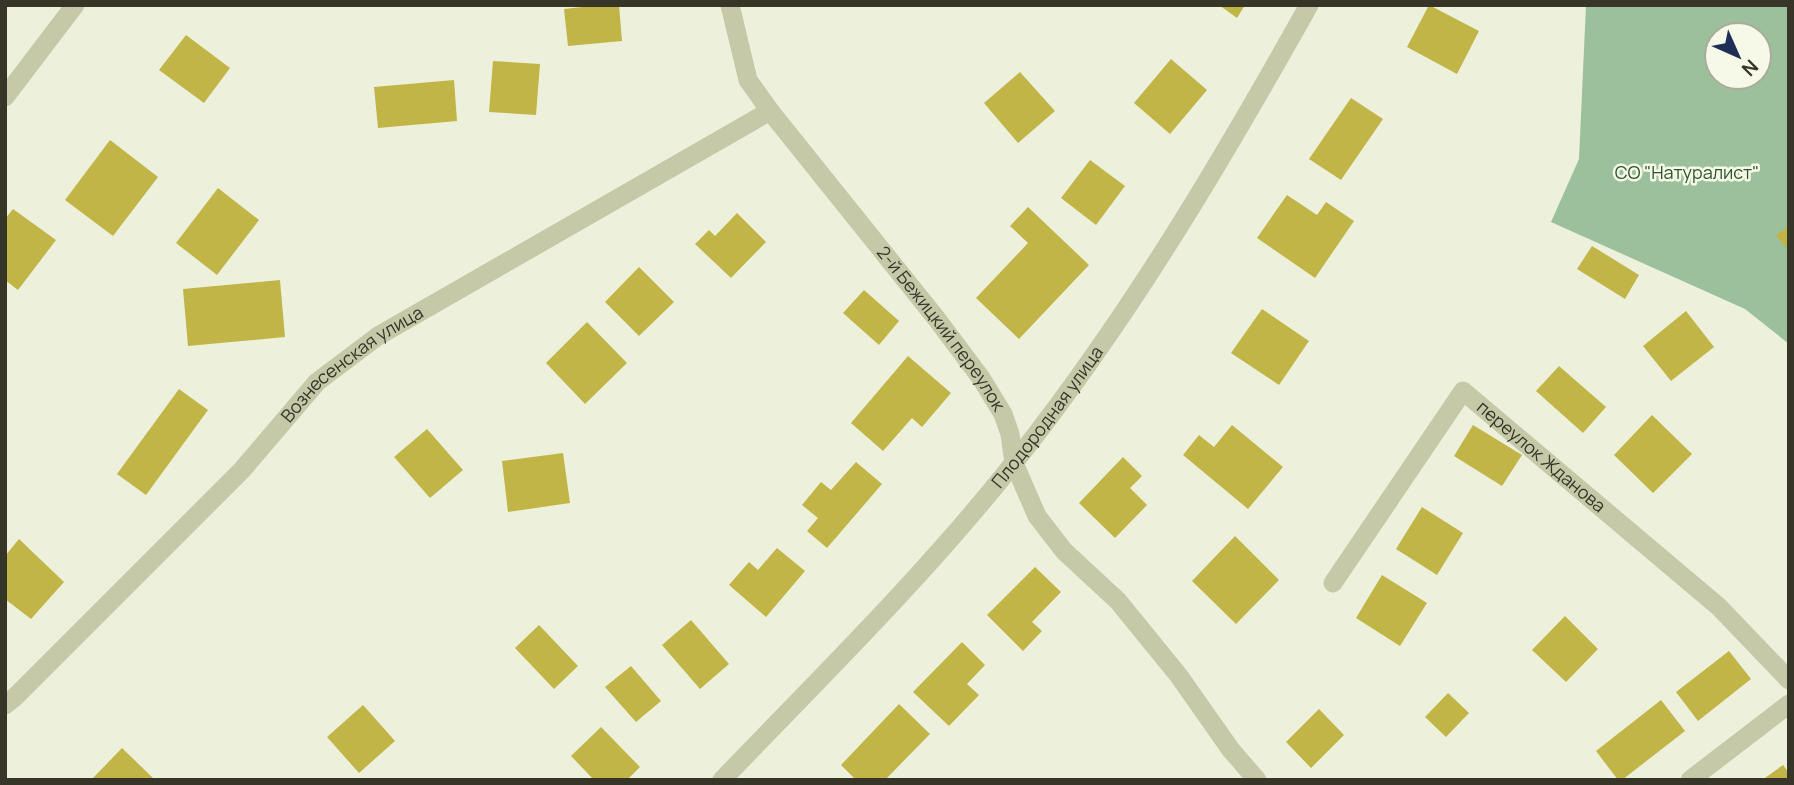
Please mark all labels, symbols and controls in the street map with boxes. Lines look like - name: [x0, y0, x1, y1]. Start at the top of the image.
- north arrow: [1703, 21, 1773, 91]
- text: N: [1736, 54, 1764, 82]
- park label: СО "Натуралист": [1615, 160, 1759, 184]
- street label: 2-й Бежицкий переулок: [872, 241, 1012, 416]
- street label: Вознесенская улица: [275, 300, 427, 427]
- street label: Плодородная улица: [985, 341, 1108, 493]
- street label: переулок Жданова: [1472, 395, 1611, 517]

